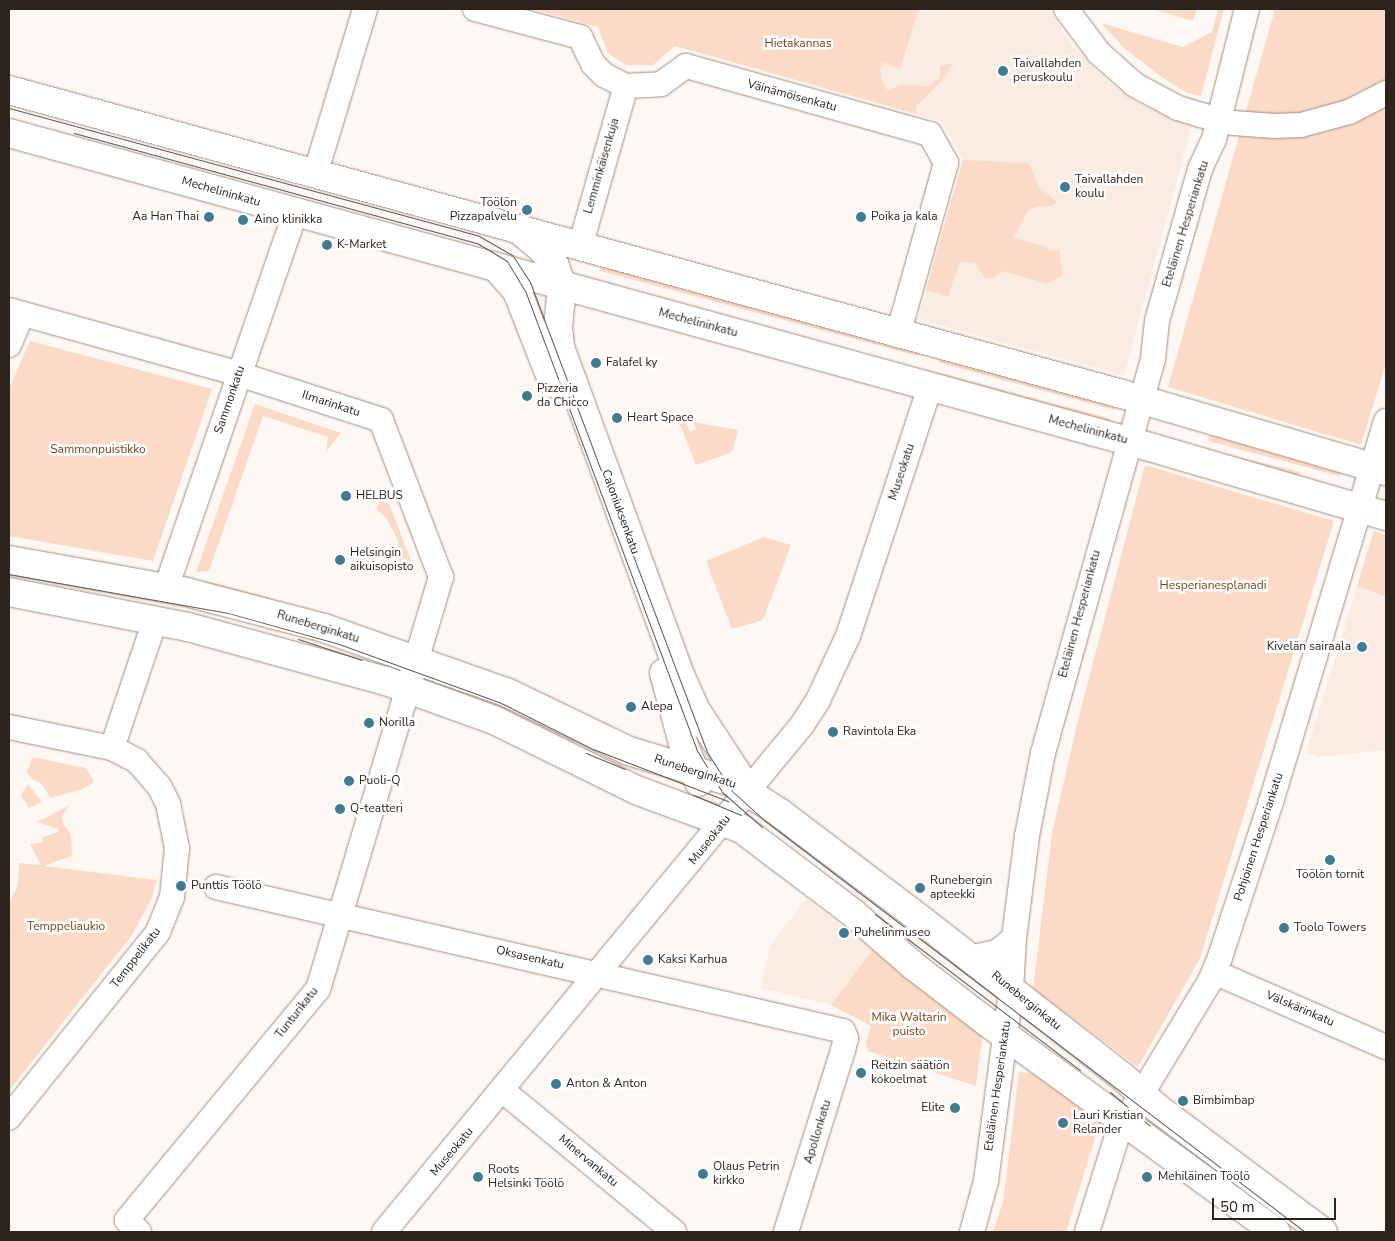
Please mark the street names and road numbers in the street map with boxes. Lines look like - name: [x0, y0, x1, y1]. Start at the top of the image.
- street label: Väinämöisenkatu: [746, 77, 838, 115]
- street label: Lemminkäisenkuja: [581, 116, 623, 216]
- street label: Eteläinen Hesperiankatu: [1160, 159, 1212, 289]
- street label: Mechelininkatu: [180, 174, 262, 210]
- street label: Mechelininkatu: [657, 306, 739, 340]
- street label: Sammonkatu: [212, 364, 248, 436]
- street label: Ilmarinkatu: [300, 388, 362, 420]
- street label: Mechelininkatu: [1047, 413, 1129, 447]
- street label: Museokatu: [886, 442, 918, 502]
- street label: Caloniuksenkatu: [598, 468, 642, 556]
- street label: Eteläinen Hesperiankatu: [1056, 549, 1104, 679]
- street label: Runeberginkatu: [275, 608, 361, 646]
- street label: Runeberginkatu: [652, 752, 738, 792]
- street label: Pohjoinen Hesperiankatu: [1231, 771, 1287, 903]
- street label: Museokatu: [686, 812, 734, 868]
- street label: Temppelikatu: [108, 925, 164, 991]
- street label: Oksasenkatu: [495, 943, 565, 973]
- street label: Runeberginkatu: [988, 969, 1064, 1033]
- street label: Tunturikatu: [273, 984, 321, 1042]
- street label: Välskärinkatu: [1264, 988, 1336, 1030]
- street label: Eteläinen Hesperiankatu: [982, 1020, 1014, 1152]
- street label: Apollonkatu: [801, 1098, 835, 1166]
- street label: Museokatu: [428, 1125, 476, 1179]
- street label: Minervankatu: [555, 1132, 621, 1190]

